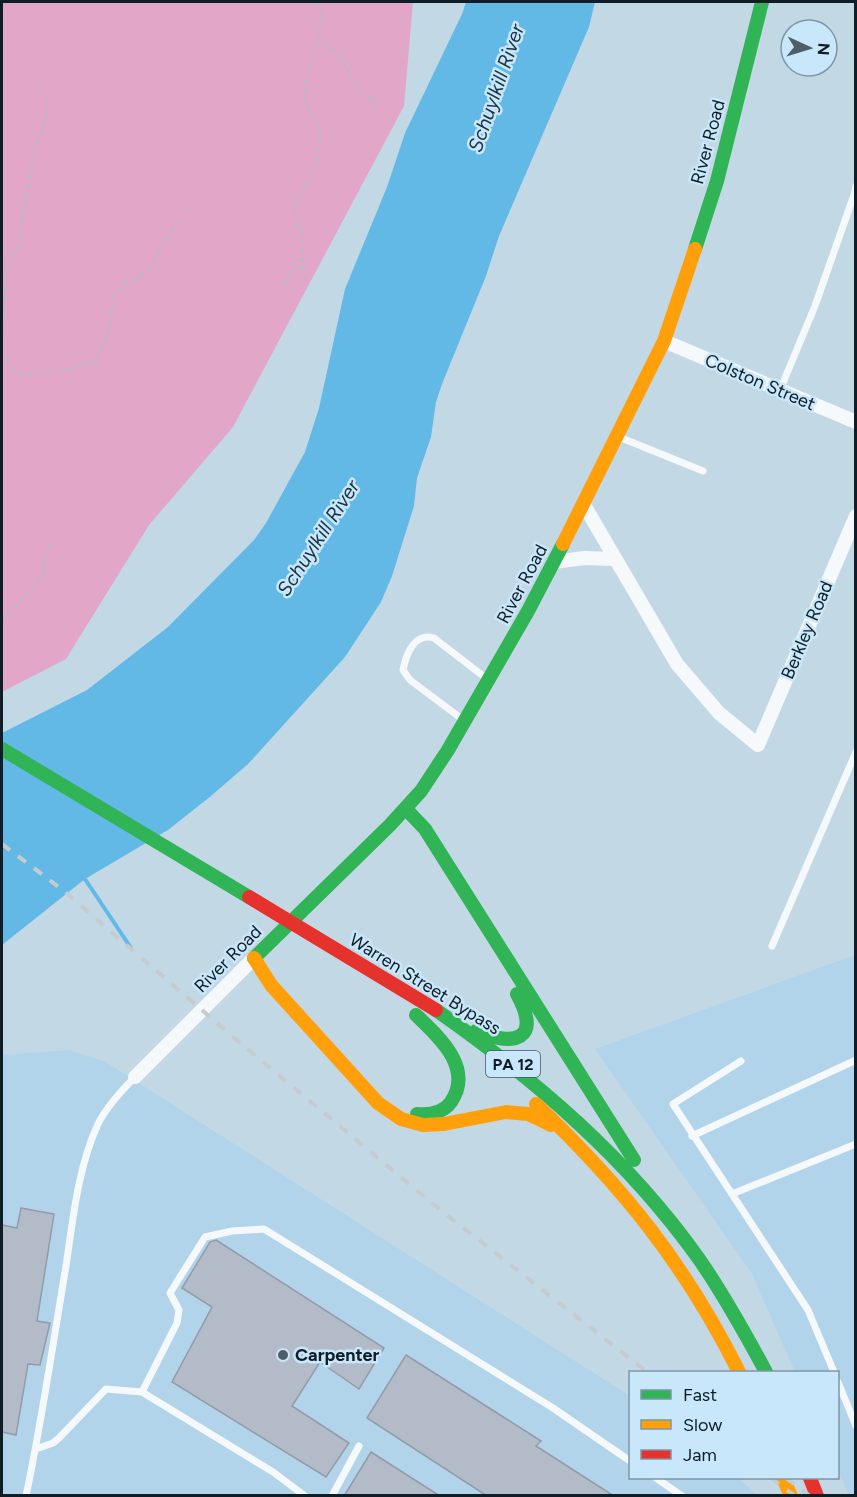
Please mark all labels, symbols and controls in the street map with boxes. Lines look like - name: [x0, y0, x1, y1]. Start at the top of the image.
- north arrow: [779, 18, 839, 78]
- water label: Schuylkill River: [463, 20, 529, 155]
- text: N: [814, 42, 833, 56]
- street label: River Road: [686, 97, 730, 187]
- street label: Colston Street: [701, 349, 819, 415]
- water label: Schuylkill River: [272, 474, 365, 601]
- street label: River Road: [492, 541, 552, 627]
- street label: Berkley Road: [776, 578, 838, 682]
- street label: River Road: [190, 921, 266, 997]
- street label: Warren Street Bypass: [345, 929, 505, 1039]
- road number: PA 12: [486, 1051, 540, 1077]
- place label: Carpenter: [295, 1344, 380, 1366]
- marker: Carpenter: [276, 1348, 290, 1362]
- legend: [629, 1371, 839, 1479]
- text: Fast: [683, 1384, 717, 1406]
- text: Slow: [683, 1414, 722, 1436]
- text: Jam: [683, 1444, 717, 1466]

